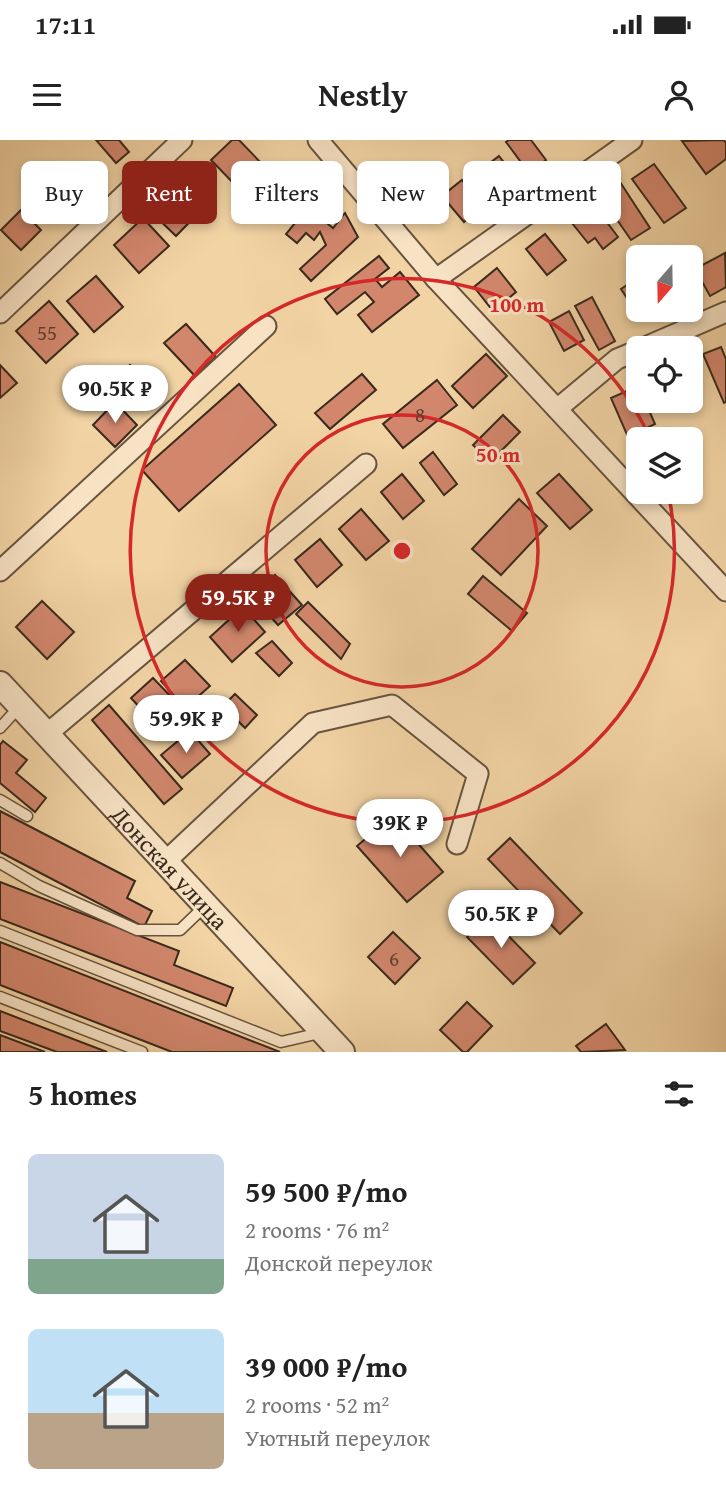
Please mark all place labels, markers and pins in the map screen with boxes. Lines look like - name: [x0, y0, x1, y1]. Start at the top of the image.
- pin: 90.5K ₽: [50, 366, 180, 425]
- centre of rings: [390, 539, 414, 563]
- pin: 59.5K ₽: [173, 574, 303, 634]
- pin: 59.9K ₽: [121, 696, 251, 755]
- pin: 39K ₽: [351, 800, 449, 859]
- pin: 50.5K ₽: [436, 890, 566, 950]

